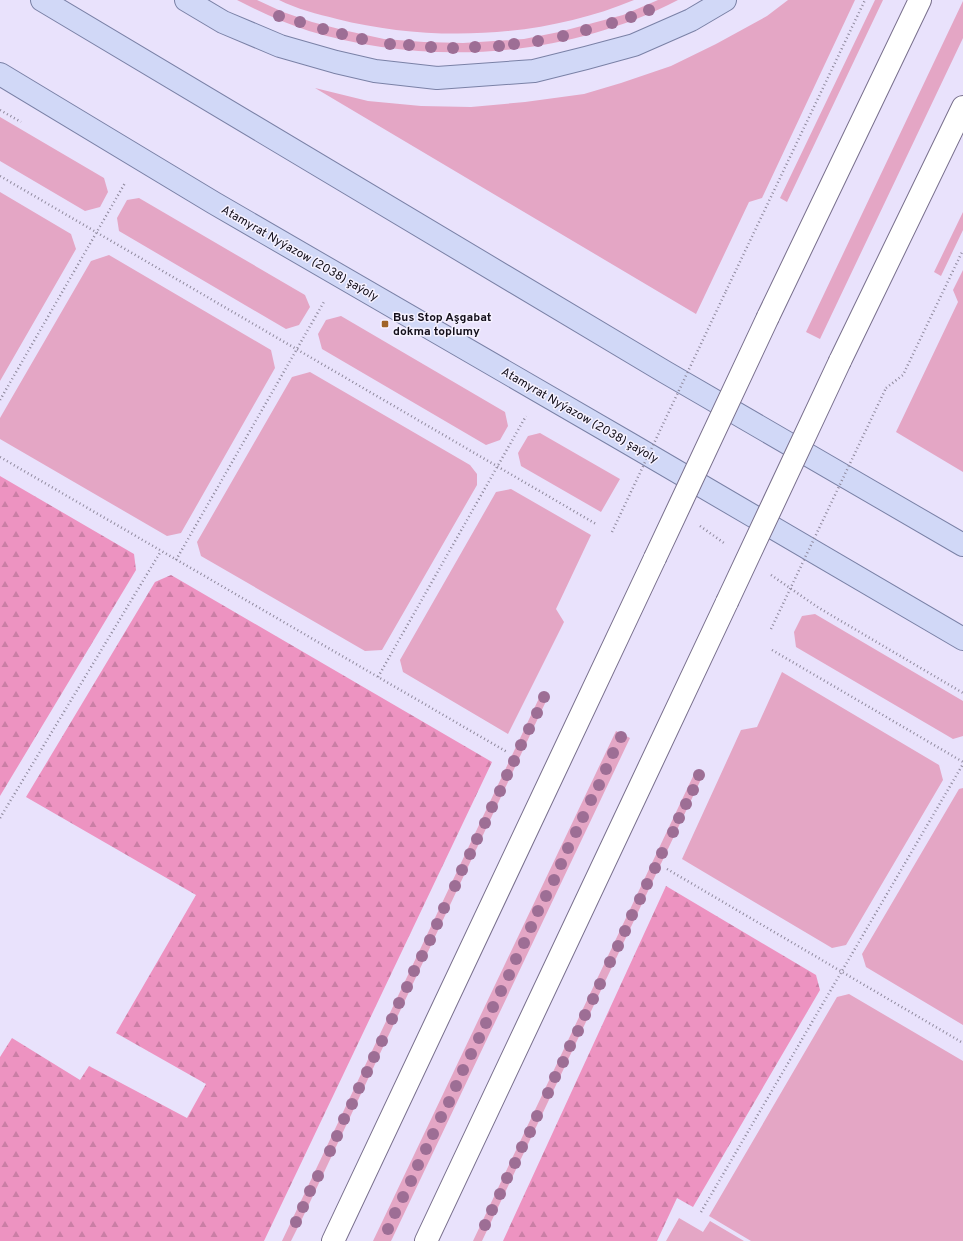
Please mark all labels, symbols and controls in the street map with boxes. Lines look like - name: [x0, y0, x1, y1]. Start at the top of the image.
- street label: Atamyrat Nyýazow (2038) şaýoly: [218, 202, 381, 306]
- place label: Bus Stop Aşgabat dokma toplumy: [393, 310, 492, 340]
- marker: Bus Stop Aşgabat dokma toplumy: [380, 319, 390, 329]
- street label: Atamyrat Nyýazow (2038) şaýoly: [498, 364, 661, 468]

